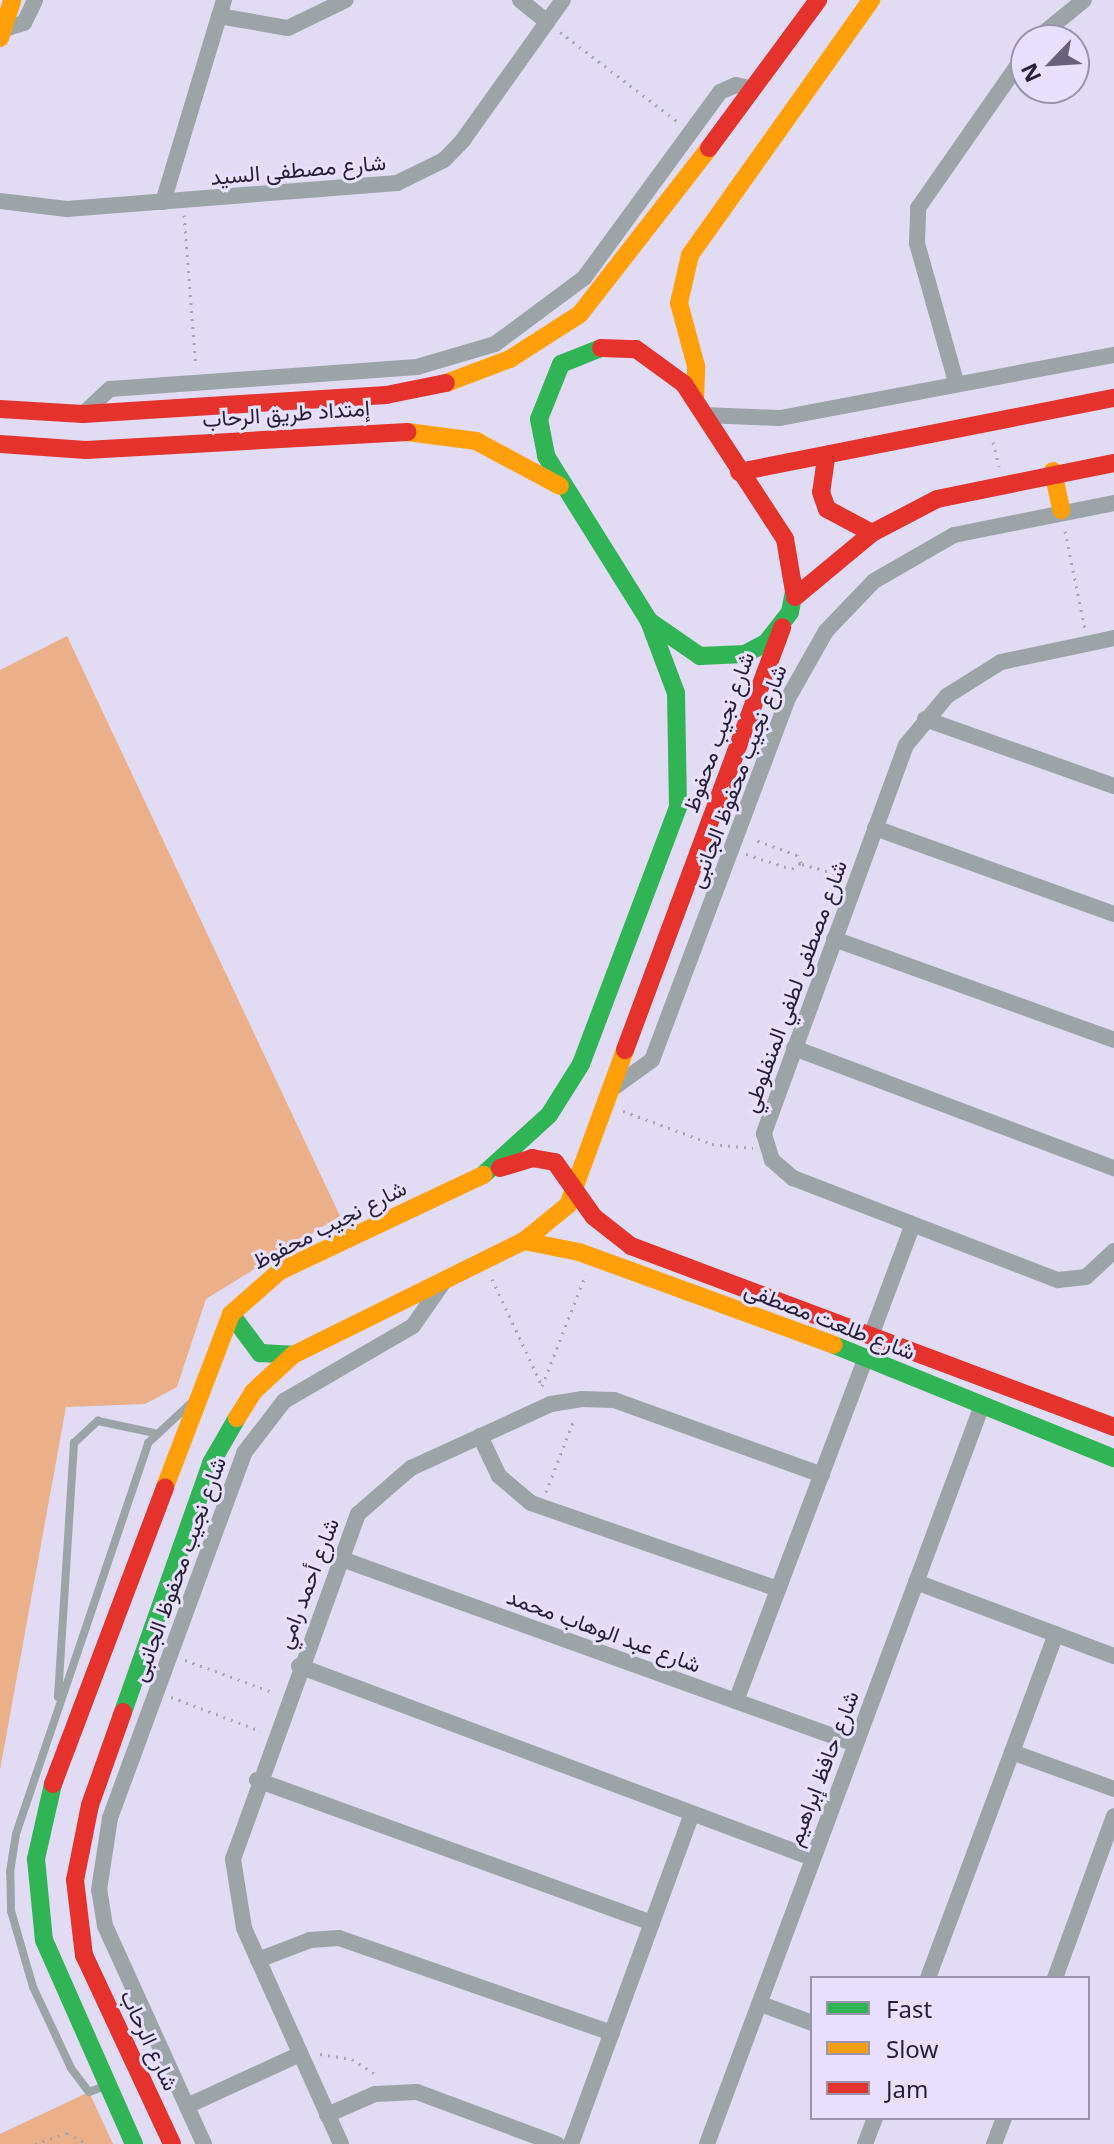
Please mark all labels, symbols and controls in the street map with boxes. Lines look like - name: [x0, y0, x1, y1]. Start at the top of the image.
- north arrow: [1010, 24, 1090, 104]
- text: N: [1013, 59, 1047, 88]
- street label: شارع مصطفى السيد: [209, 148, 387, 190]
- street label: إمتداد طريق الرحاب: [201, 394, 371, 432]
- street label: شارع نجيب محفوظ: [677, 648, 759, 816]
- street label: شارع نجيب محفوظ الجانبى: [682, 661, 792, 891]
- street label: شارع مصطفى لطفي المنفلوطي: [736, 856, 852, 1116]
- street label: شارع نجيب محفوظ: [248, 1174, 410, 1274]
- street label: شارع طلعت مصطفى: [741, 1275, 919, 1365]
- street label: شارع نجيب محفوظ الجانبى: [125, 1453, 231, 1685]
- street label: شارع أحمد رامي: [270, 1514, 344, 1652]
- street label: شارع عبد الوهاب محمد: [503, 1583, 705, 1677]
- street label: شارع حافظ إبراهيم: [780, 1687, 864, 1849]
- legend: [810, 1976, 1090, 2120]
- street label: شارع الرحاب: [115, 1986, 185, 2094]
- text: Fast: [886, 1992, 932, 2025]
- text: Slow: [886, 2032, 938, 2065]
- text: Jam: [886, 2072, 928, 2105]

